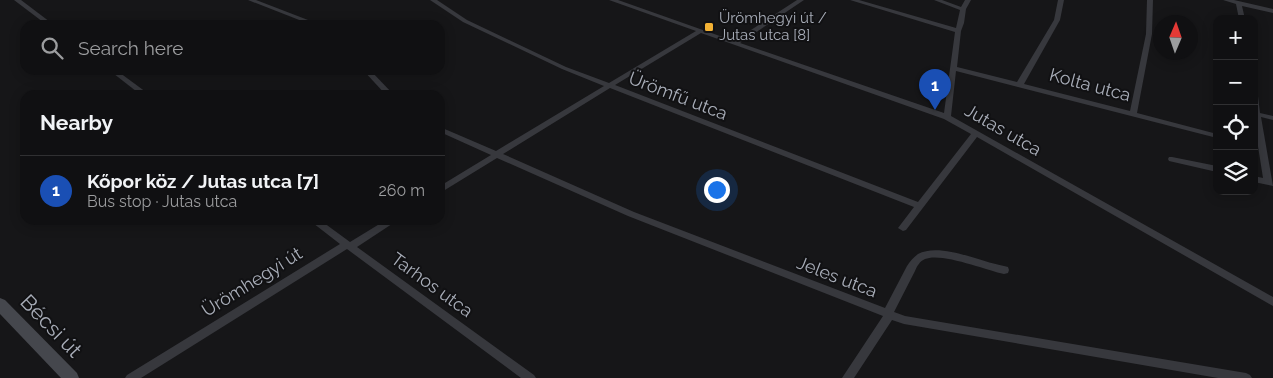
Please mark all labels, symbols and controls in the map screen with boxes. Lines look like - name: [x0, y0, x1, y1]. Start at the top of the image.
- place label: Ürömhegyi út / Jutas utca [8]: [719, 8, 827, 44]
- north arrow: [1153, 15, 1198, 60]
- map controls: [1213, 15, 1258, 195]
- button: +: [1213, 15, 1258, 60]
- search box: [20, 20, 445, 75]
- marker: Ürömhegyi út / Jutas utca [8]: [703, 21, 715, 33]
- icon: search: [38, 34, 66, 62]
- text: Search here: [78, 37, 184, 59]
- button: −: [1213, 60, 1258, 105]
- street label: Kolta utca: [1047, 64, 1133, 105]
- street label: Ürömfű utca: [626, 67, 731, 124]
- pin: 1: [919, 69, 951, 110]
- street label: Jutas utca: [961, 99, 1045, 160]
- button: locate: [1213, 105, 1258, 150]
- text: Nearby: [40, 110, 113, 135]
- button: layers: [1213, 150, 1258, 195]
- text: Kőpor köz / Jutas utca [7]: [87, 170, 319, 192]
- your location: [704, 177, 730, 203]
- text: 1: [52, 181, 60, 200]
- text: 260 m: [378, 181, 425, 200]
- text: Bus stop · Jutas utca: [87, 192, 237, 211]
- street label: Ürömhegyi út: [198, 242, 306, 321]
- street label: Tarhos utca: [387, 248, 477, 321]
- street label: Jeles utca: [794, 252, 880, 301]
- street label: Bécsi út: [15, 289, 87, 362]

